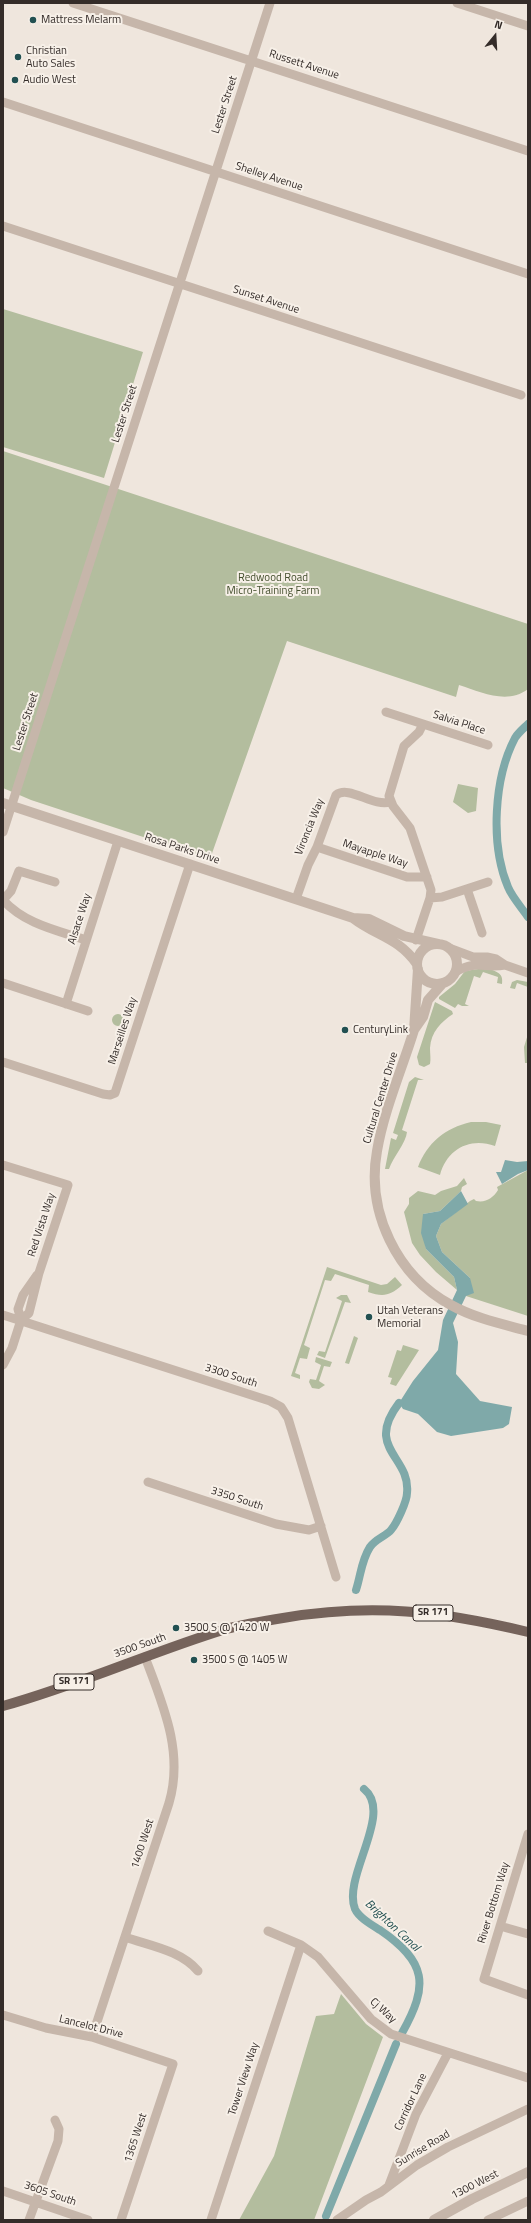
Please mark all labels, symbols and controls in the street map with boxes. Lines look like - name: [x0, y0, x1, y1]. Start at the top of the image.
- place label: Mattress Melarm: [41, 13, 121, 27]
- marker: Mattress Melarm: [28, 15, 38, 25]
- north arrow: [475, 16, 515, 56]
- text: N: [493, 16, 505, 33]
- place label: Christian Auto Sales: [26, 44, 75, 70]
- street label: Russett Avenue: [267, 47, 341, 83]
- marker: Christian Auto Sales: [13, 52, 23, 62]
- place label: Audio West: [23, 73, 76, 87]
- street label: Lester Street: [209, 74, 241, 136]
- marker: Audio West: [10, 75, 20, 85]
- street label: Shelley Avenue: [234, 160, 304, 194]
- street label: Sunset Avenue: [231, 283, 301, 317]
- street label: Lester Street: [109, 383, 141, 445]
- park label: Redwood Road Micro-Training Farm: [227, 571, 319, 597]
- street label: Lester Street: [10, 691, 42, 753]
- street label: Salvia Place: [431, 708, 487, 738]
- street label: Vironcia Way: [293, 797, 327, 857]
- street label: Rosa Parks Drive: [143, 831, 221, 867]
- street label: Mayapple Way: [341, 837, 409, 871]
- street label: Alsace Way: [66, 892, 94, 946]
- street label: Marseilles Way: [106, 996, 140, 1066]
- place label: CenturyLink: [353, 1023, 408, 1037]
- marker: CenturyLink: [340, 1025, 350, 1035]
- street label: Cultural Center Drive: [361, 1051, 401, 1145]
- street label: Red Vista Way: [25, 1191, 59, 1259]
- place label: Utah Veterans Memorial: [377, 1304, 443, 1330]
- marker: Utah Veterans Memorial: [364, 1312, 374, 1322]
- street label: 3300 South: [203, 1361, 259, 1391]
- street label: 3350 South: [209, 1484, 265, 1514]
- road number: SR 171: [413, 1605, 453, 1621]
- place label: 3500 S @ 1420 W: [184, 1621, 269, 1635]
- marker: 3500 S @ 1420 W: [171, 1623, 181, 1633]
- street label: 3500 South: [112, 1631, 168, 1661]
- place label: 3500 S @ 1405 W: [202, 1653, 287, 1667]
- marker: 3500 S @ 1405 W: [189, 1655, 199, 1665]
- road number: SR 171: [54, 1674, 94, 1690]
- street label: 1400 West: [129, 1818, 157, 1870]
- street label: River Bottom Way: [475, 1861, 513, 1945]
- water label: Brighton Canal: [362, 1897, 422, 1955]
- street label: Cj Way: [367, 1996, 399, 2026]
- street label: Lancelot Drive: [58, 2013, 124, 2041]
- street label: Tower View Way: [226, 2041, 262, 2117]
- street label: Corridor Lane: [392, 2071, 430, 2133]
- street label: 1365 West: [122, 2112, 150, 2164]
- street label: Sunrise Road: [394, 2128, 452, 2170]
- street label: 1300 West: [449, 2168, 501, 2202]
- street label: 3605 South: [22, 2179, 78, 2209]

